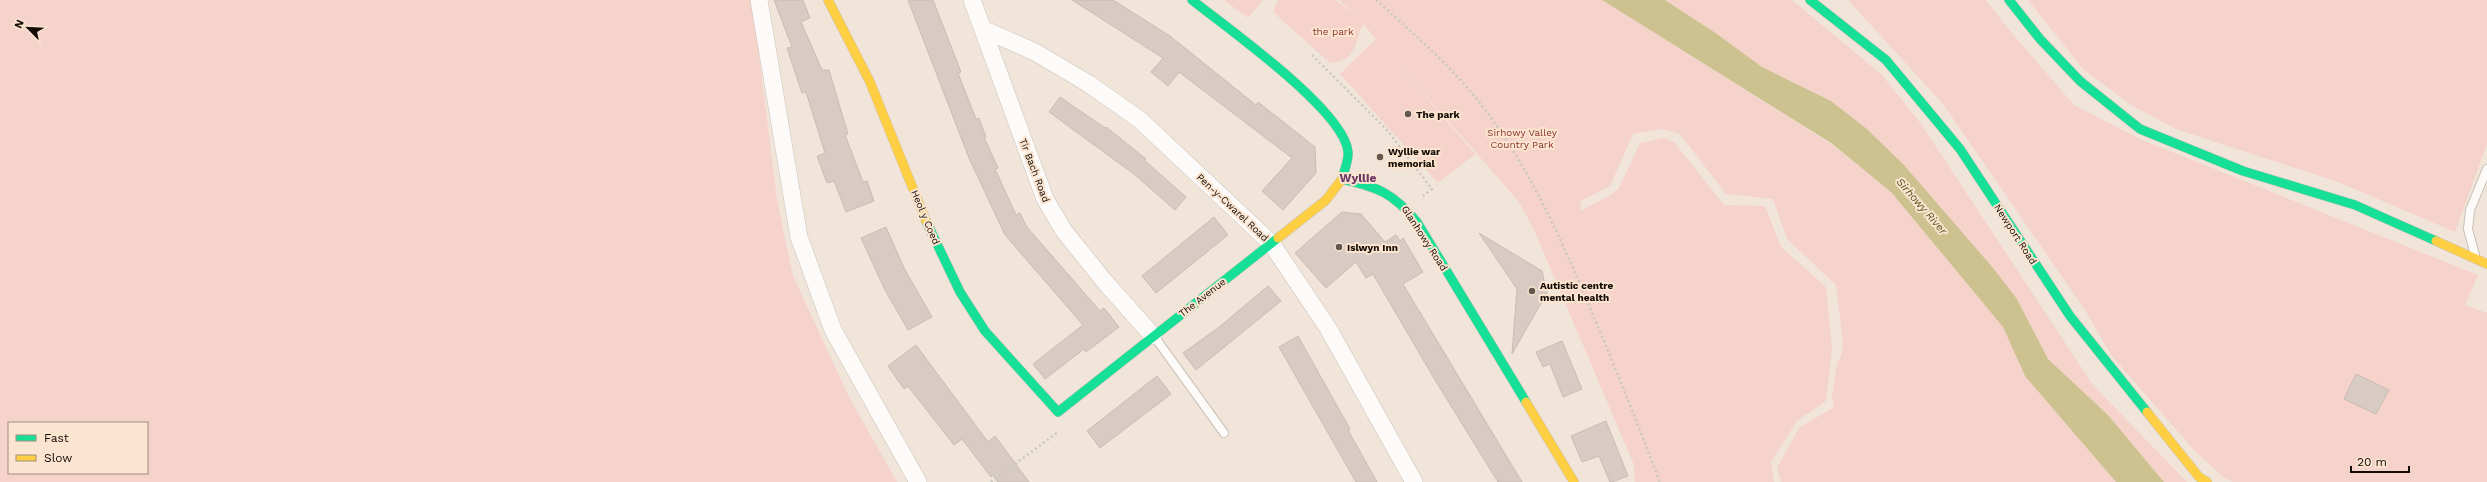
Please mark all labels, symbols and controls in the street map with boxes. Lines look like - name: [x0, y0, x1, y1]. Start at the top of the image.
- north arrow: [8, 8, 48, 48]
- text: N: [12, 18, 27, 31]
- park label: the park: [1312, 26, 1354, 37]
- marker: The park: [1403, 109, 1413, 119]
- place label: The park: [1416, 109, 1461, 120]
- park label: Sirhowy Valley Country Park: [1487, 127, 1558, 150]
- street label: Tir Bach Road: [1017, 137, 1052, 204]
- place label: Wyllie war memorial: [1388, 146, 1441, 169]
- marker: Wyllie war memorial: [1375, 152, 1385, 162]
- street label: Pen-y-Cwarel Road: [1195, 171, 1271, 243]
- district label: Wyllie: [1340, 171, 1376, 185]
- water label: Sirhowy River: [1894, 175, 1950, 238]
- street label: Heol y Coed: [909, 188, 942, 246]
- street label: Newport Road: [1992, 202, 2039, 266]
- street label: Glanhowy Road: [1399, 204, 1450, 273]
- marker: Islwyn Inn: [1334, 242, 1344, 252]
- place label: Islwyn Inn: [1347, 242, 1398, 253]
- street label: The Avenue: [1177, 276, 1228, 319]
- place label: Autistic centre mental health: [1540, 280, 1614, 303]
- marker: Autistic centre mental health: [1527, 286, 1537, 296]
- legend: [8, 422, 148, 474]
- text: Fast: [44, 431, 69, 445]
- scale bar: [2351, 448, 2409, 474]
- text: Slow: [44, 451, 72, 465]
- text: 20 m: [2357, 455, 2387, 469]

